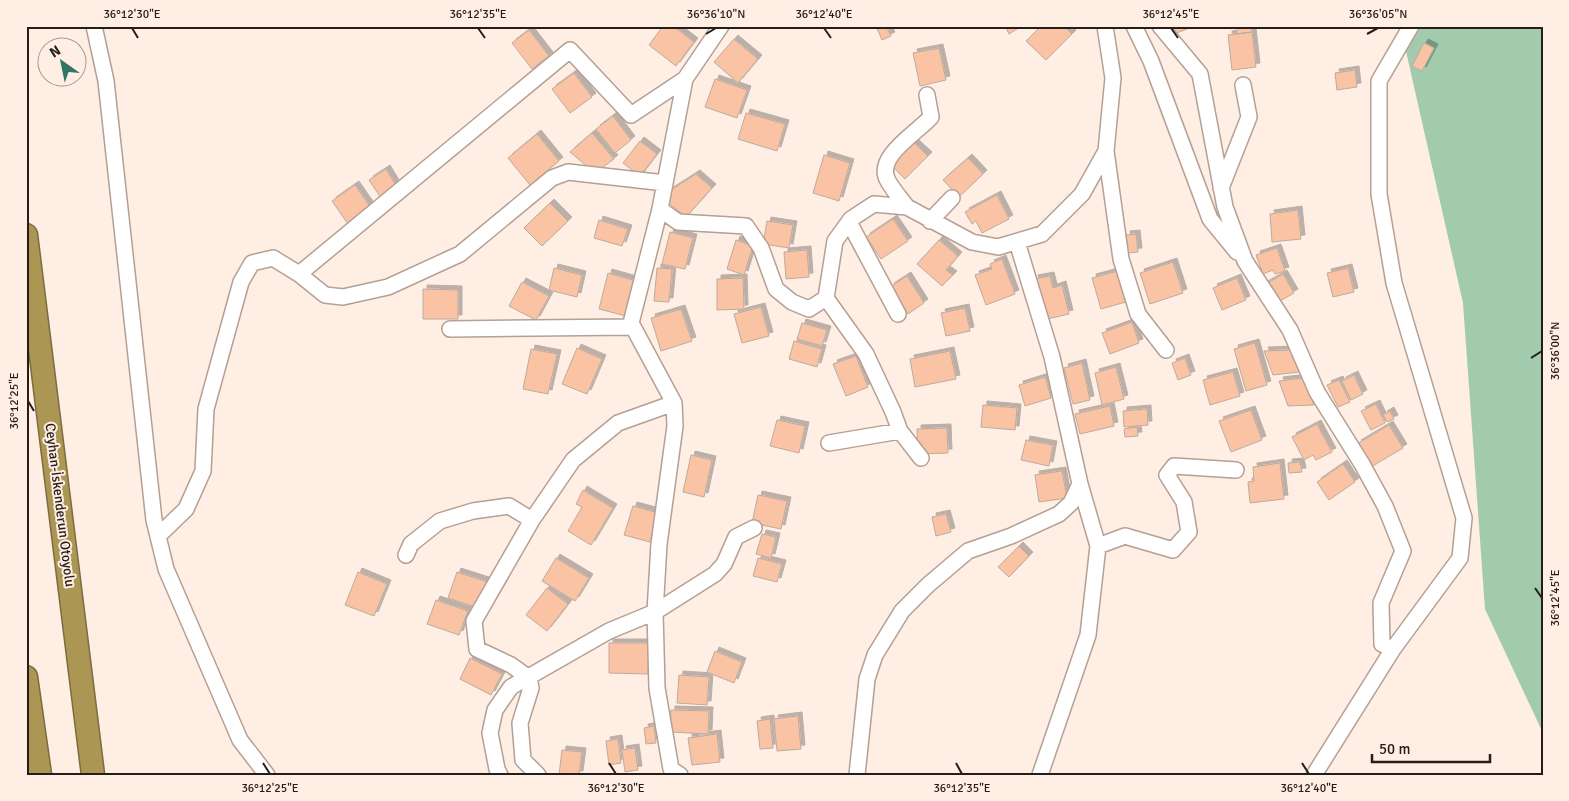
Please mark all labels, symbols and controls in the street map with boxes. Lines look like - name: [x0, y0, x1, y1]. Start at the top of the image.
- text: 36°12'30"E: [103, 7, 161, 22]
- text: 36°12'35"E: [449, 7, 507, 22]
- text: 36°36'10"N: [687, 7, 745, 22]
- text: 36°12'40"E: [795, 7, 853, 22]
- text: 36°12'45"E: [1142, 7, 1200, 22]
- text: 36°36'05"N: [1349, 7, 1407, 22]
- north arrow: [38, 38, 88, 88]
- text: N: [46, 42, 64, 61]
- text: 36°36'00"N: [1548, 322, 1563, 380]
- text: 36°12'25"E: [7, 372, 22, 430]
- street label: Ceyhan-İskenderun Otoyolu: [42, 422, 78, 588]
- text: 36°12'45"E: [1548, 569, 1563, 627]
- scale bar: [1372, 731, 1489, 763]
- text: 50 m: [1379, 740, 1410, 758]
- text: 36°12'25"E: [241, 781, 299, 796]
- text: 36°12'30"E: [587, 781, 645, 796]
- text: 36°12'35"E: [933, 781, 991, 796]
- text: 36°12'40"E: [1280, 781, 1338, 796]

